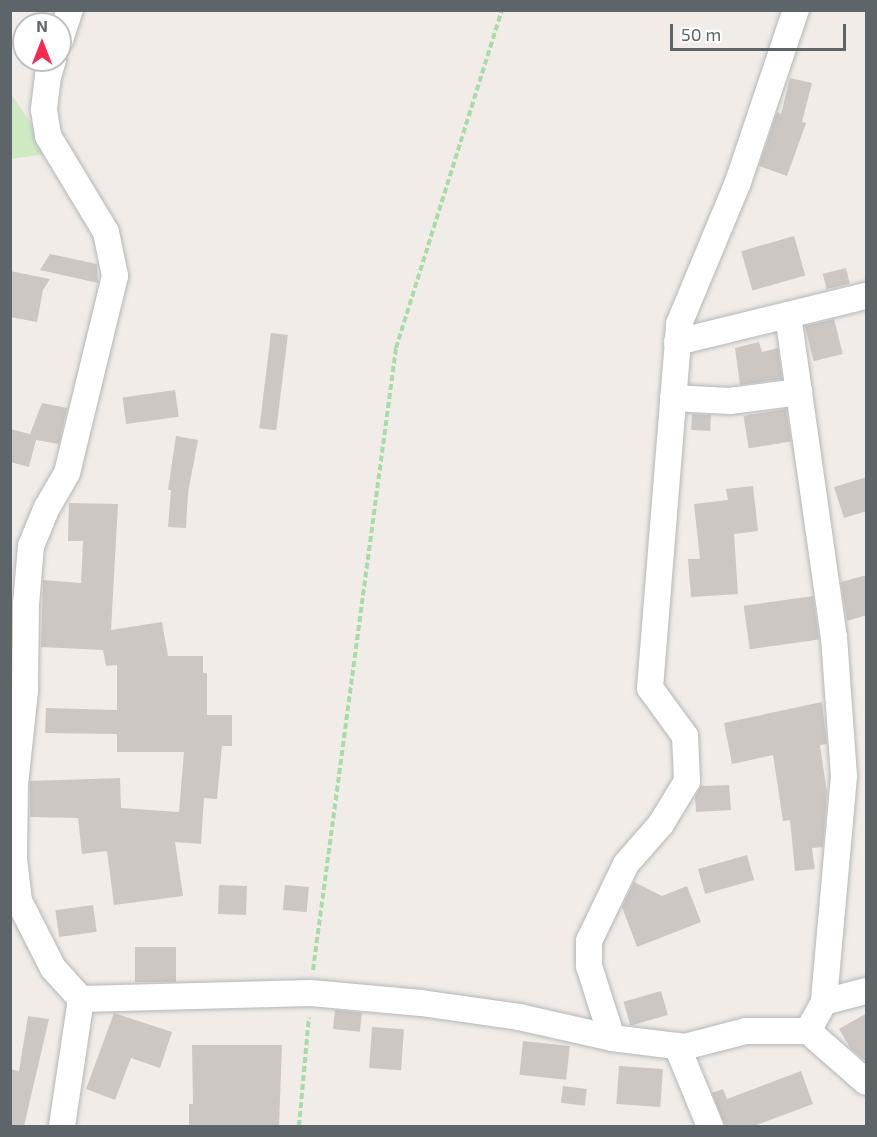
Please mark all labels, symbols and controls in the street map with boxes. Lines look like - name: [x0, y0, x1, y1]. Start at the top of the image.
- north arrow: [12, 12, 72, 72]
- scale bar: [673, 12, 848, 50]
- text: N: [36, 16, 48, 35]
- text: 50 m: [681, 23, 721, 45]

